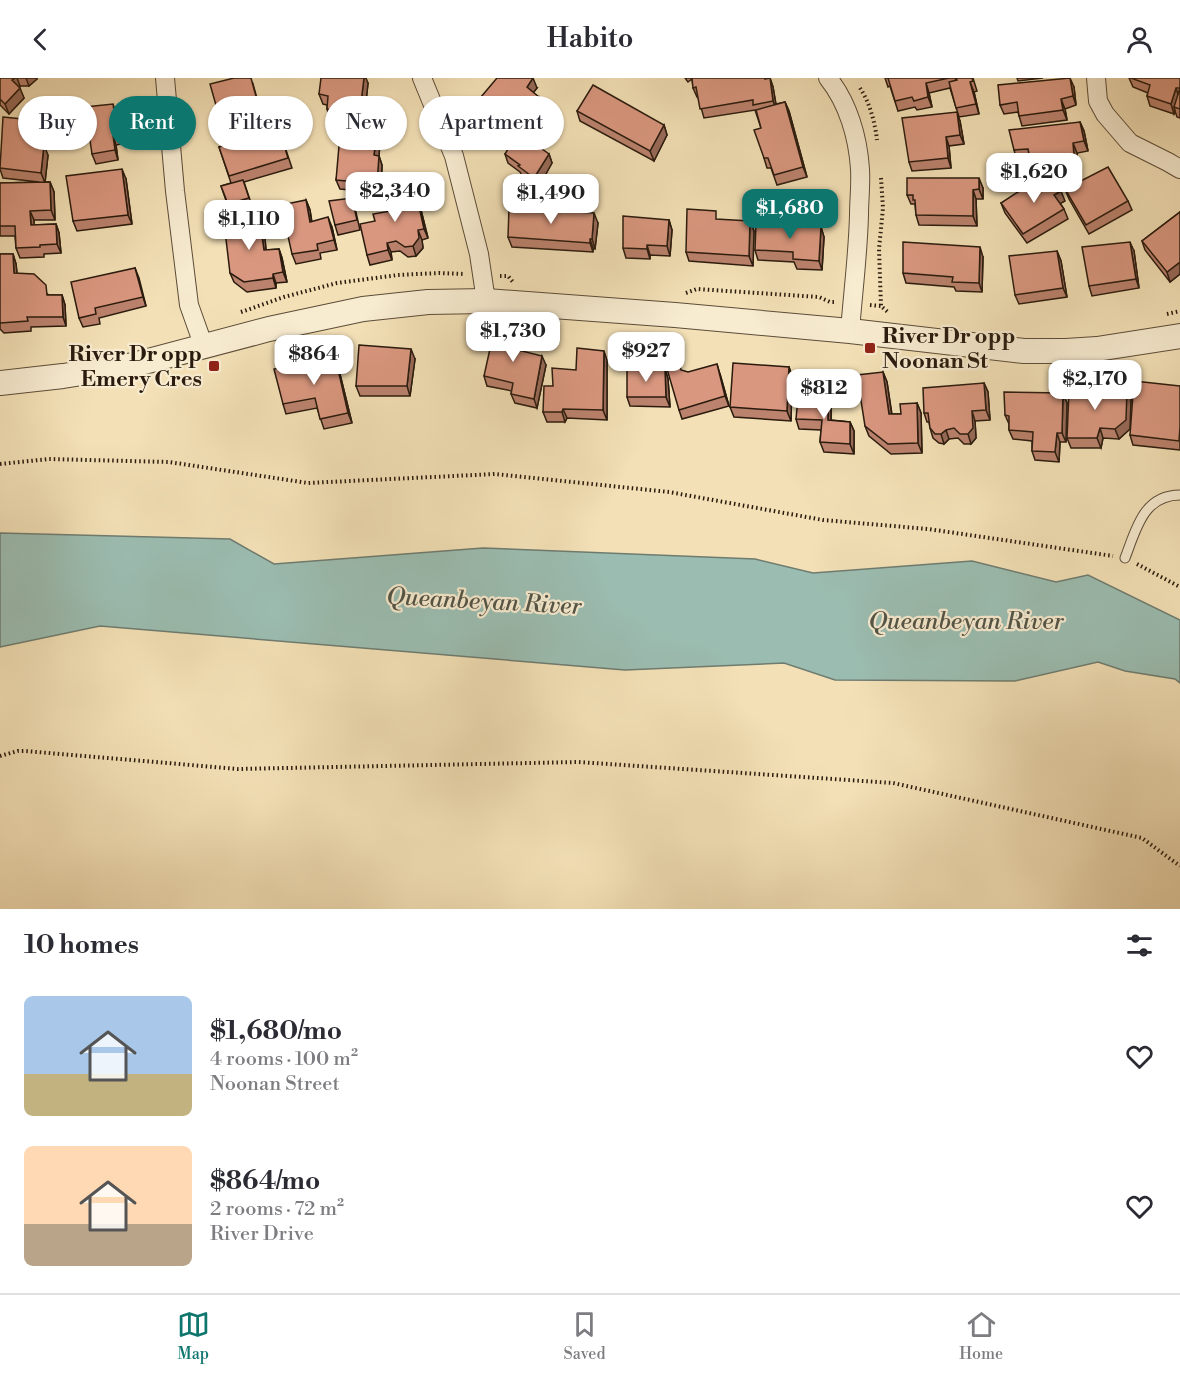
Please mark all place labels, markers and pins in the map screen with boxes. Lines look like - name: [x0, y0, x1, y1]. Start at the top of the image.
- pin: $1,620: [985, 153, 1083, 204]
- pin: $2,340: [346, 172, 444, 223]
- pin: $1,490: [502, 174, 600, 225]
- pin: $1,680: [741, 189, 839, 240]
- pin: $1,110: [200, 200, 298, 251]
- pin: $1,730: [464, 312, 562, 363]
- place label: River Dr opp Noonan St: [882, 323, 1015, 375]
- pin: $927: [610, 332, 682, 383]
- pin: $864: [278, 335, 350, 386]
- place label: River Dr opp Emery Cres: [69, 341, 202, 393]
- marker: River Dr opp Noonan St: [863, 341, 877, 355]
- marker: River Dr opp Emery Cres: [207, 359, 221, 373]
- pin: $2,170: [1046, 360, 1144, 411]
- pin: $812: [788, 369, 860, 420]

